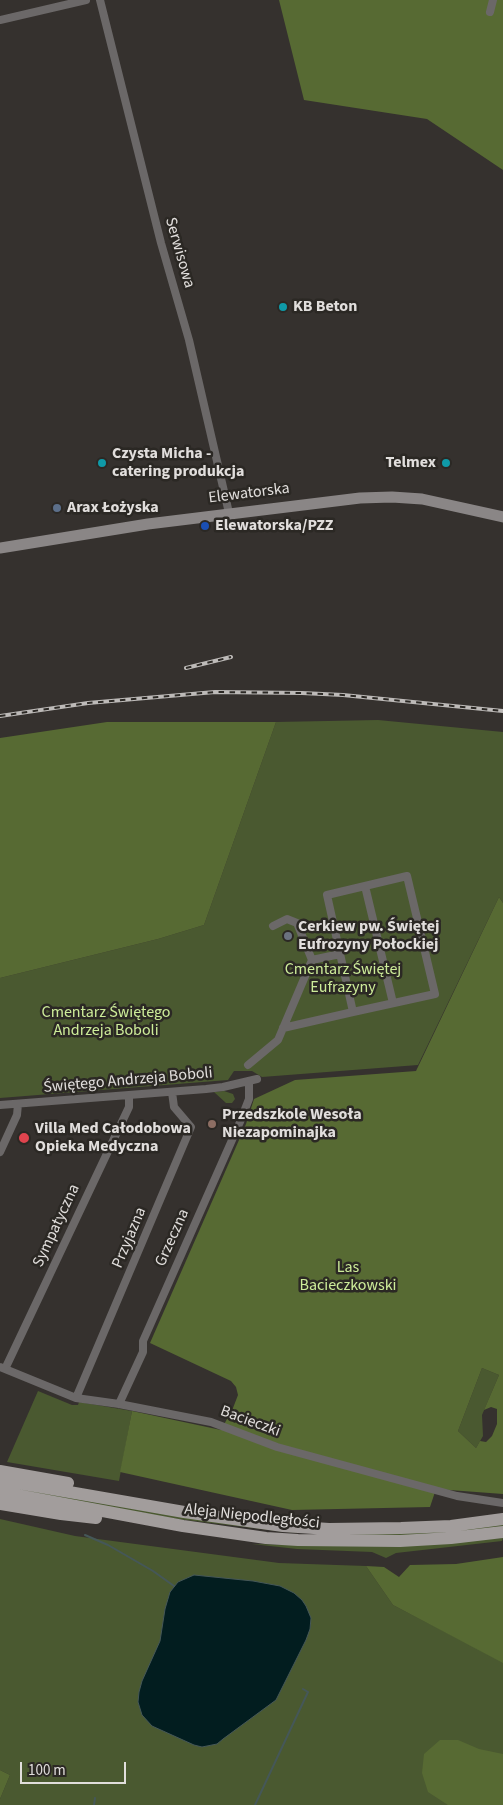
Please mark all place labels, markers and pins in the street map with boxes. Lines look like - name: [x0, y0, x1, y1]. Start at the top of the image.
- place label: KB Beton: [293, 297, 357, 317]
- marker: KB Beton: [277, 301, 289, 313]
- place label: Czysta Micha - catering produkcja: [112, 444, 244, 482]
- place label: Telmex: [385, 453, 436, 473]
- marker: Czysta Micha - catering produkcja: [96, 457, 108, 469]
- marker: Telmex: [440, 457, 452, 469]
- place label: Arax Łożyska: [67, 498, 159, 518]
- marker: Arax Łożyska: [51, 502, 63, 514]
- place label: Elewatorska/PZZ: [215, 516, 333, 536]
- marker: Elewatorska/PZZ: [199, 520, 211, 532]
- place label: Cerkiew pw. Świętej Eufrozyny Połockiej: [298, 917, 440, 955]
- marker: Cerkiew pw. Świętej Eufrozyny Połockiej: [282, 930, 294, 942]
- place label: Przedszkole Wesoła Niezapominajka: [222, 1105, 362, 1143]
- marker: Przedszkole Wesoła Niezapominajka: [206, 1118, 218, 1130]
- place label: Villa Med Całodobowa Opieka Medyczna: [35, 1119, 191, 1157]
- marker: Villa Med Całodobowa Opieka Medyczna: [17, 1131, 31, 1145]

